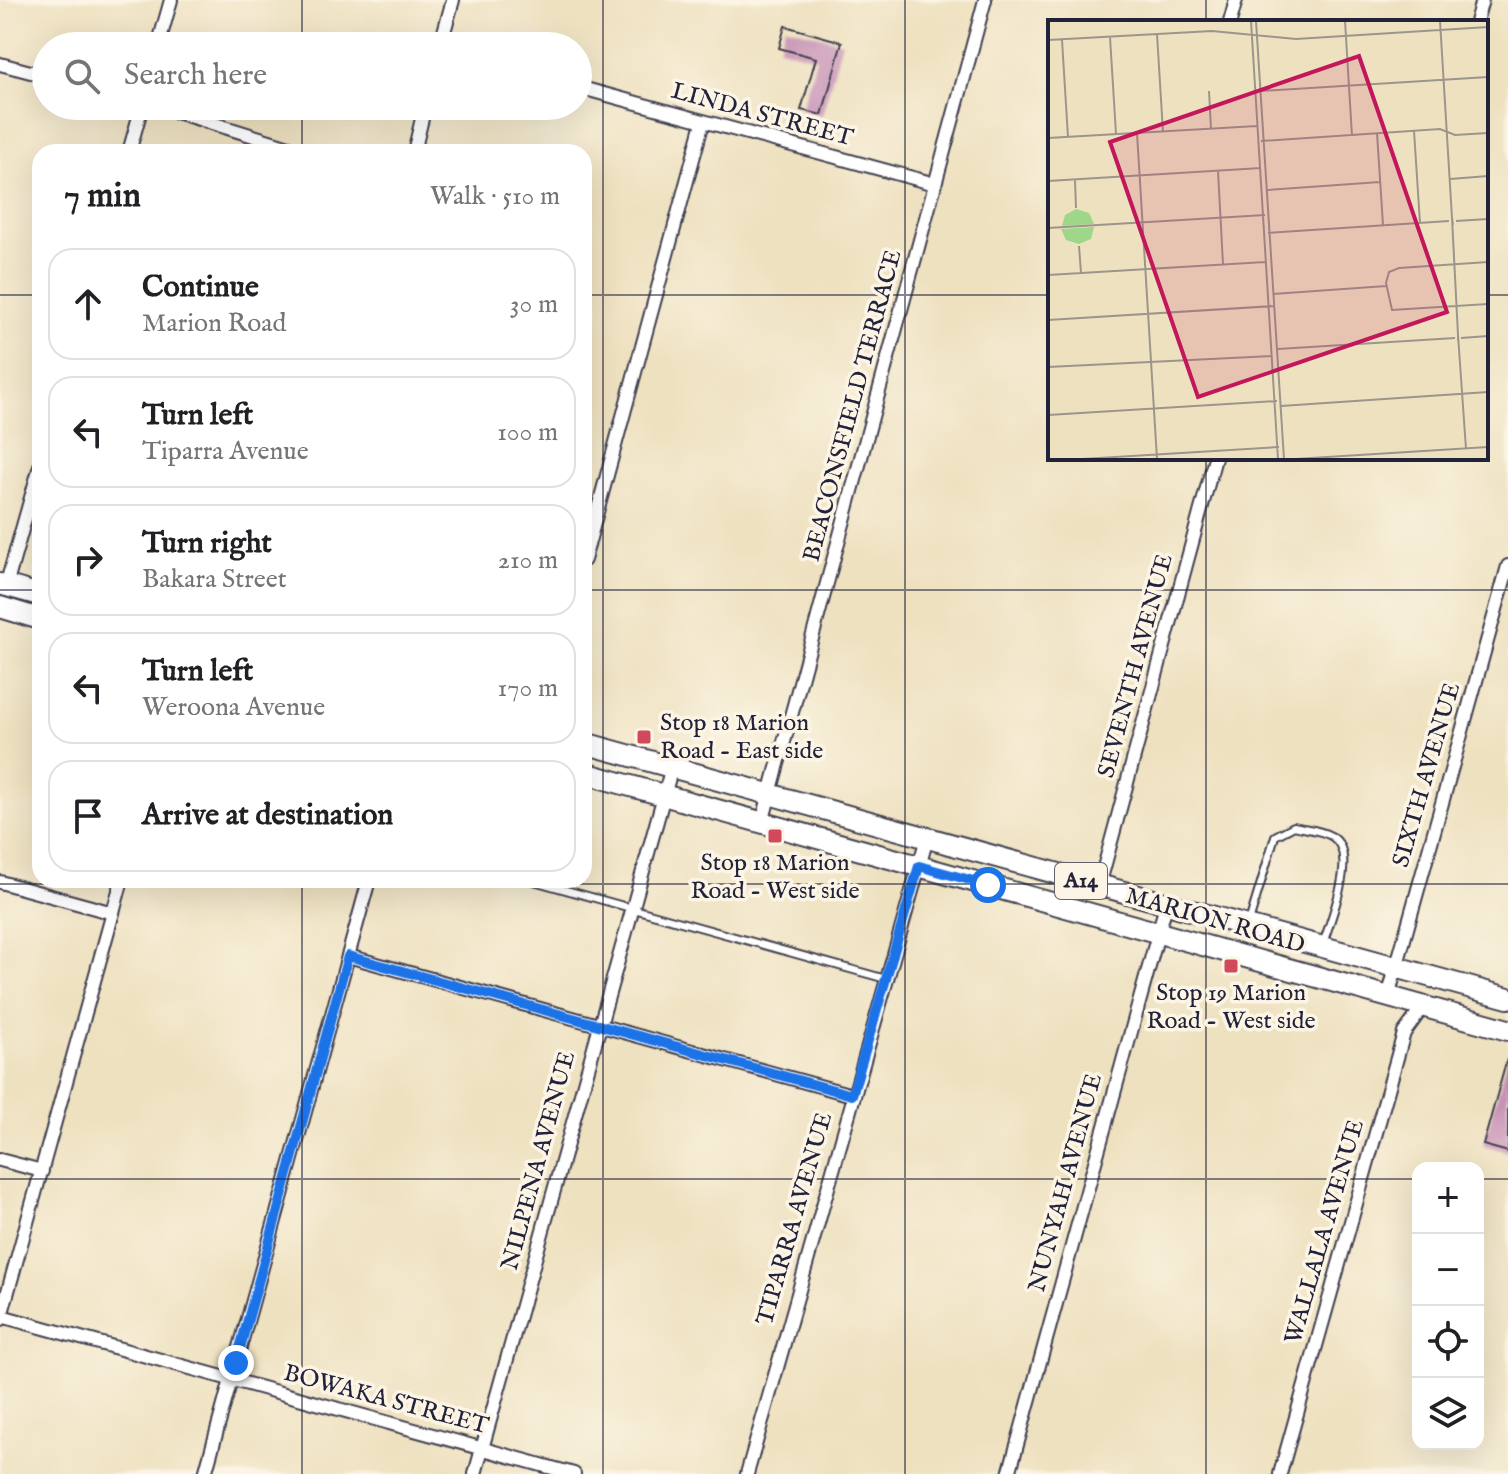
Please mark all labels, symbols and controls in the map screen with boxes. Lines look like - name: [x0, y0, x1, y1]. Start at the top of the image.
- inset map: [1048, 20, 1488, 460]
- search box: [32, 32, 592, 120]
- icon: search: [60, 54, 104, 98]
- text: Search here: [124, 57, 267, 95]
- street label: LINDA STREET: [668, 76, 857, 154]
- text: 7 min: [64, 175, 141, 218]
- text: Walk · 510 m: [430, 180, 560, 213]
- street label: BEACONSFIELD TERRACE: [796, 247, 910, 565]
- text: Continue: [142, 269, 259, 307]
- icon: ahead: [66, 282, 110, 326]
- text: 30 m: [510, 288, 558, 321]
- text: Marion Road: [142, 307, 286, 340]
- text: Turn left: [142, 397, 253, 435]
- icon: left: [66, 410, 110, 454]
- text: 100 m: [497, 416, 558, 449]
- text: Tiparra Avenue: [142, 435, 309, 468]
- text: Turn right: [142, 525, 272, 563]
- icon: right: [66, 538, 110, 582]
- text: 210 m: [498, 544, 558, 577]
- street label: SEVENTH AVENUE: [1091, 551, 1181, 781]
- text: Bakara Street: [142, 563, 287, 596]
- text: Turn left: [142, 653, 253, 691]
- icon: left: [66, 666, 110, 710]
- text: 170 m: [498, 672, 558, 705]
- street label: SIXTH AVENUE: [1386, 679, 1468, 871]
- text: Weroona Avenue: [142, 691, 325, 724]
- place label: Stop 18 Marion Road - East side: [660, 708, 823, 767]
- marker: Stop 18 Marion Road - East side: [635, 728, 653, 746]
- icon: arrive: [66, 794, 110, 838]
- text: Arrive at destination: [142, 797, 393, 835]
- marker: Stop 18 Marion Road - West side: [766, 827, 784, 845]
- place label: Stop 18 Marion Road - West side: [690, 848, 860, 907]
- road number: A14: [1055, 863, 1107, 899]
- route start: [970, 867, 1006, 903]
- street label: MARION ROAD: [1122, 881, 1308, 961]
- marker: Stop 19 Marion Road - West side: [1222, 957, 1240, 975]
- place label: Stop 19 Marion Road - West side: [1146, 978, 1316, 1037]
- street label: NILPENA AVENUE: [495, 1048, 583, 1274]
- street label: NUNYAH AVENUE: [1022, 1070, 1110, 1296]
- street label: TIPARRA AVENUE: [750, 1109, 840, 1329]
- street label: WALLALA AVENUE: [1278, 1116, 1372, 1348]
- map controls: [1412, 1162, 1484, 1450]
- button: +: [1412, 1162, 1484, 1234]
- button: −: [1412, 1234, 1484, 1306]
- button: locate: [1412, 1306, 1484, 1378]
- route end: [218, 1345, 254, 1381]
- street label: BOWAKA STREET: [280, 1358, 492, 1442]
- button: layers: [1412, 1378, 1484, 1450]

